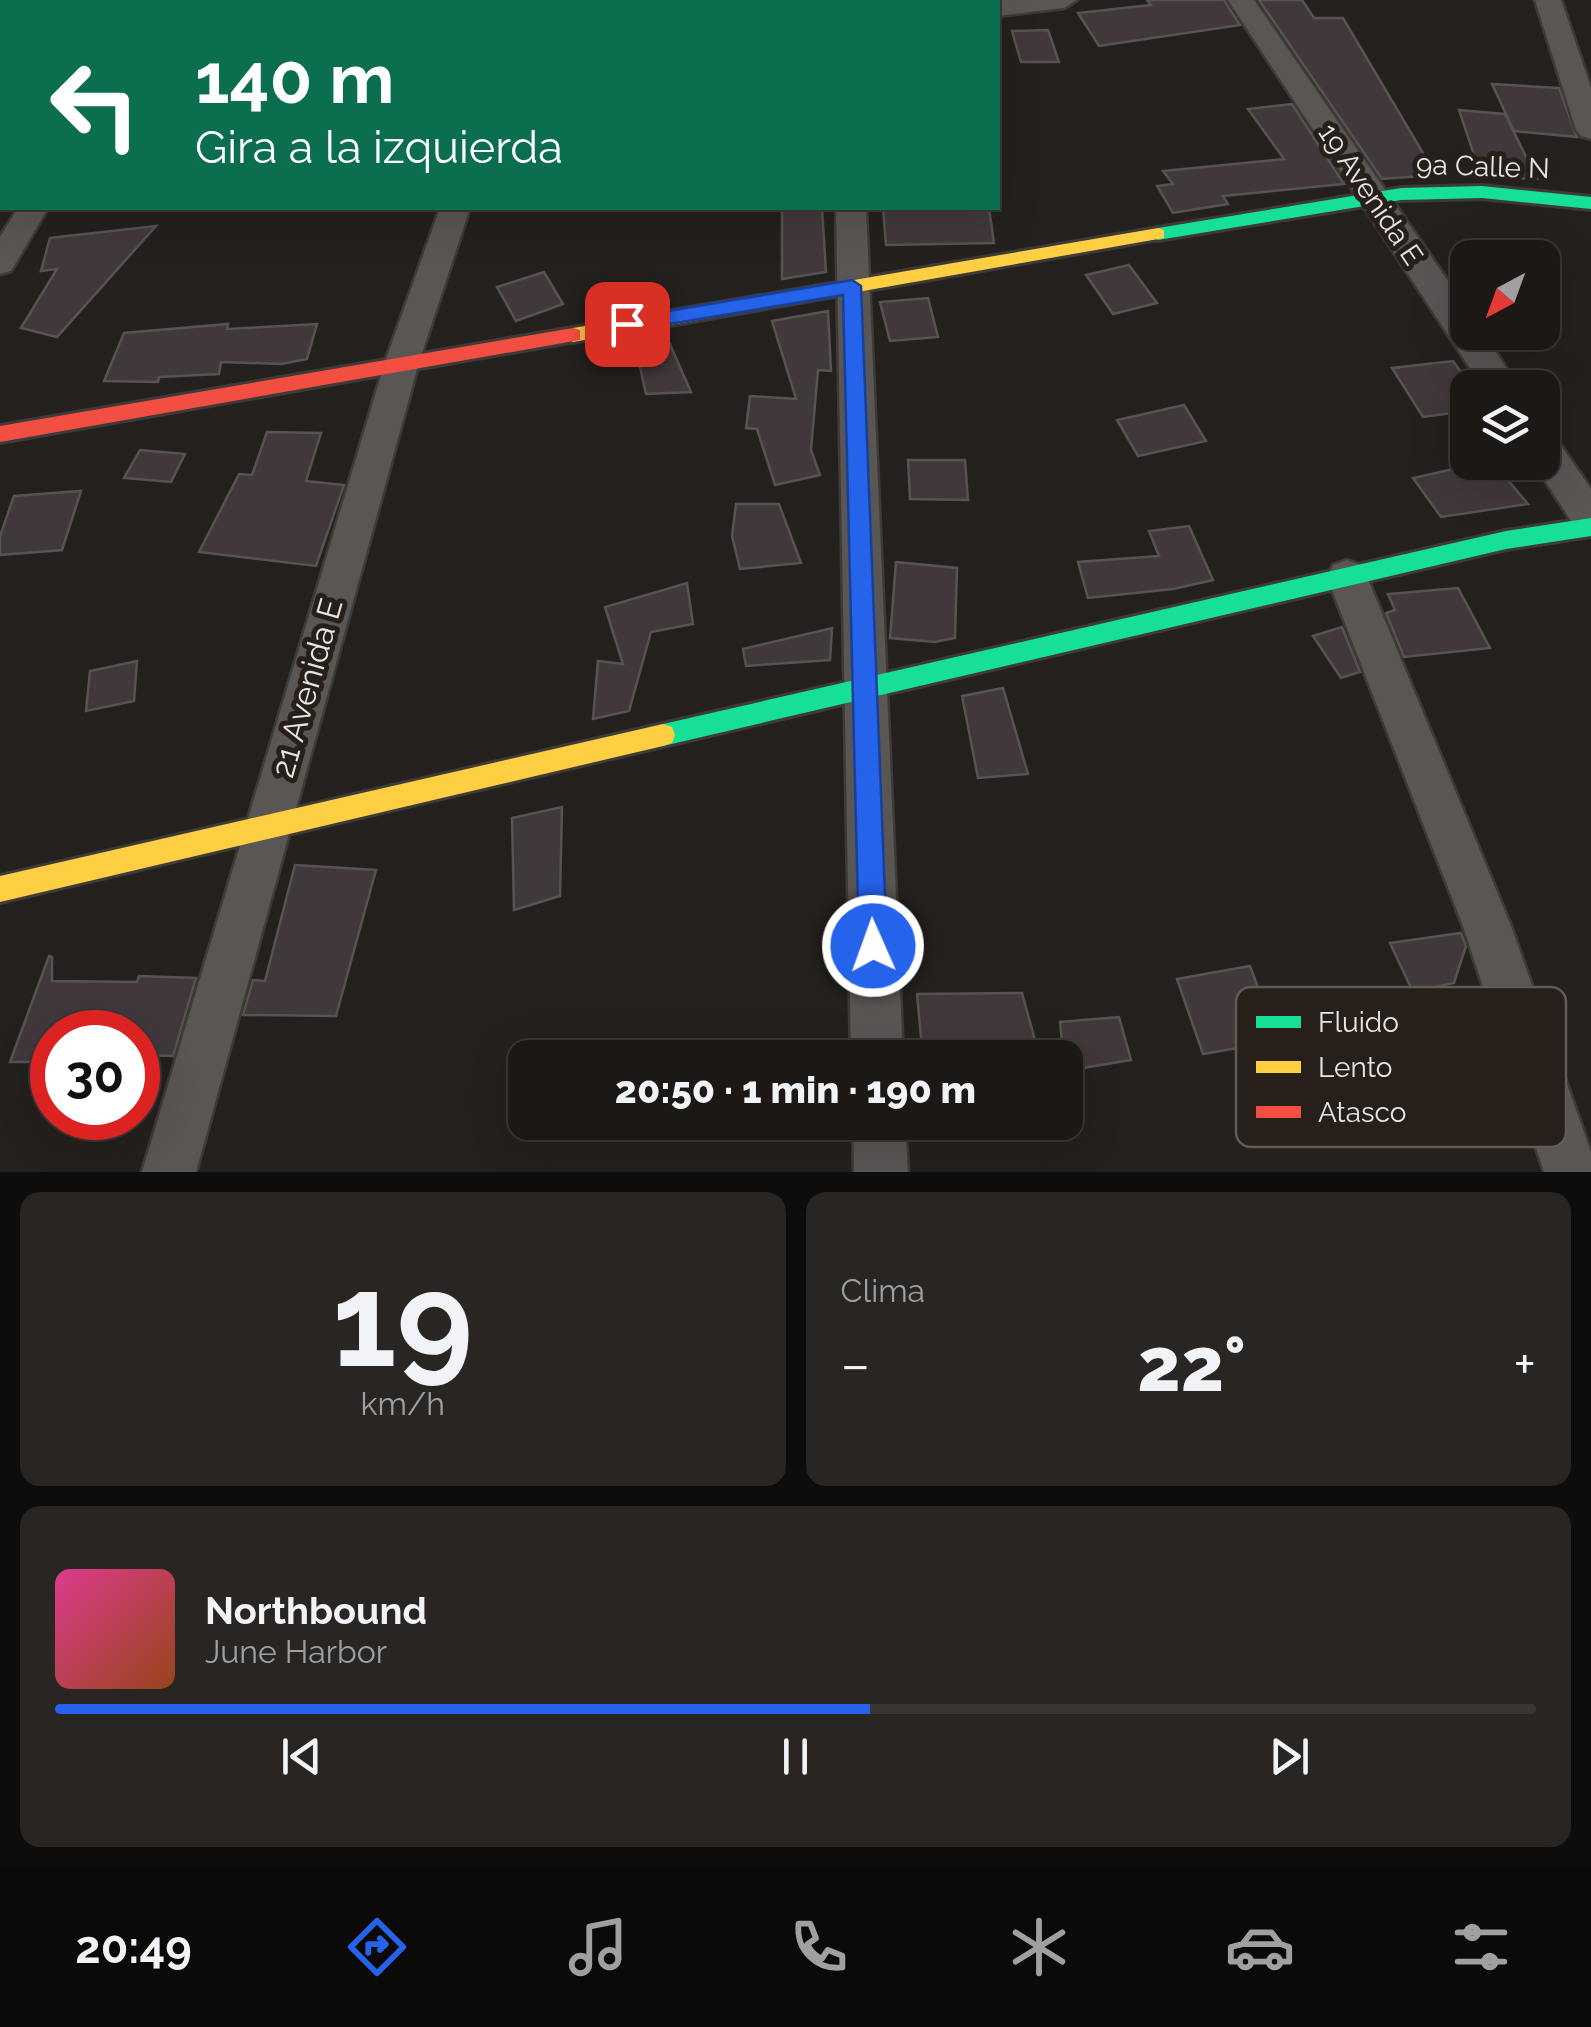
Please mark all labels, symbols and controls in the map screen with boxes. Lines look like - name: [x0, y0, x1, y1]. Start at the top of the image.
- text: 140 m: [195, 37, 395, 119]
- icon: left: [30, 40, 160, 170]
- street label: 19 Avenida E: [1311, 118, 1430, 271]
- text: Gira a la izquierda: [195, 121, 563, 174]
- street label: 9a Calle N: [1416, 148, 1550, 185]
- north arrow: [1450, 240, 1560, 350]
- map controls: [1450, 240, 1560, 480]
- pin: [585, 282, 670, 367]
- icon: arrive: [600, 297, 655, 352]
- button: layers: [1450, 370, 1560, 480]
- street label: 21 Avenida E: [263, 594, 350, 781]
- position arrow: [821, 894, 925, 998]
- legend: [1236, 987, 1566, 1147]
- text: Fluido: [1318, 1006, 1399, 1039]
- speed limit sign: 30: [30, 1010, 160, 1140]
- text: Lento: [1318, 1051, 1392, 1084]
- text: 20:50 · 1 min · 190 m: [615, 1067, 976, 1112]
- text: Atasco: [1318, 1096, 1406, 1129]
- text: 19: [332, 1244, 473, 1396]
- text: Clima: [841, 1272, 925, 1309]
- text: 22°: [1137, 1320, 1246, 1409]
- text: −: [841, 1332, 870, 1397]
- text: +: [1513, 1332, 1536, 1397]
- text: km/h: [361, 1385, 445, 1422]
- text: Northbound: [205, 1588, 427, 1633]
- text: June Harbor: [205, 1633, 387, 1670]
- icon: previous: [274, 1729, 329, 1784]
- icon: pause: [768, 1729, 823, 1784]
- icon: next: [1262, 1729, 1317, 1784]
- icon: directions: [342, 1912, 412, 1982]
- icon: music: [563, 1912, 633, 1982]
- icon: phone: [784, 1912, 854, 1982]
- icon: climate: [1004, 1912, 1074, 1982]
- icon: car: [1225, 1912, 1295, 1982]
- icon: filters: [1446, 1912, 1516, 1982]
- text: 20:49: [75, 1921, 192, 1974]

